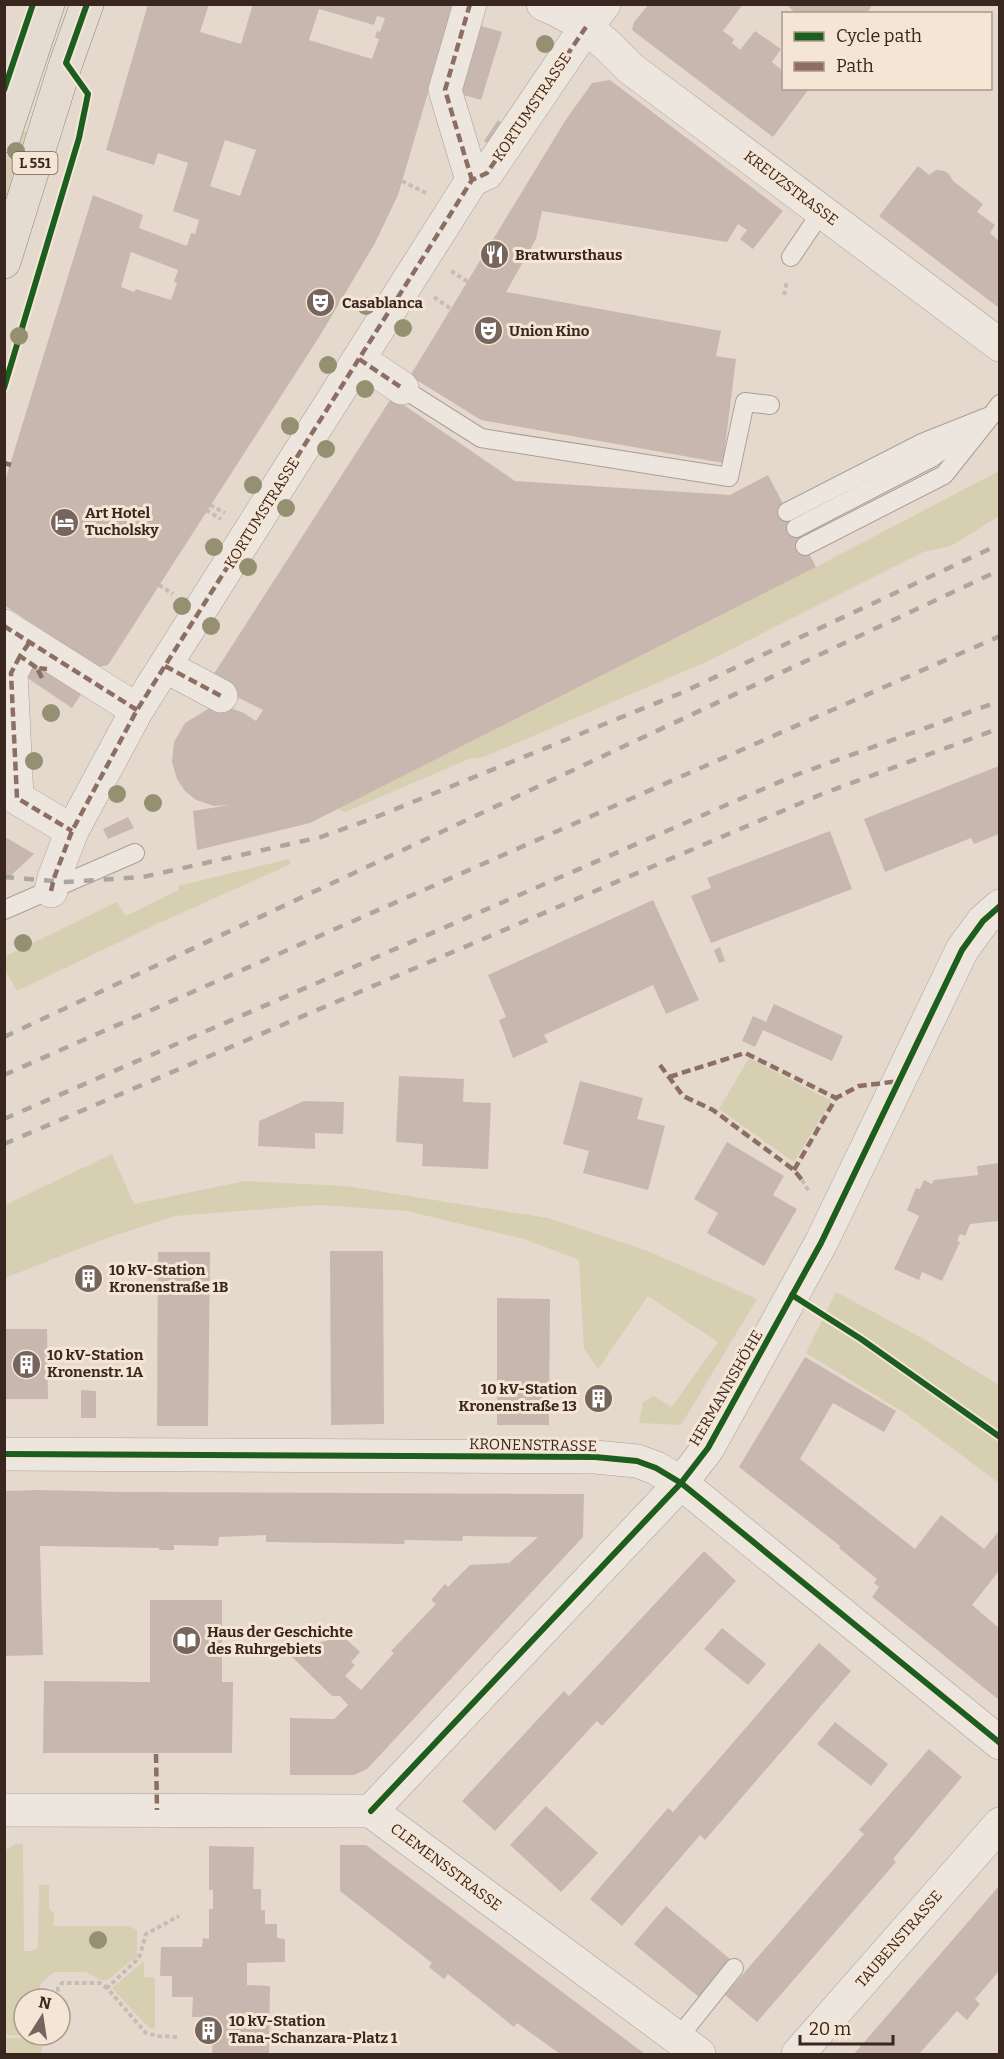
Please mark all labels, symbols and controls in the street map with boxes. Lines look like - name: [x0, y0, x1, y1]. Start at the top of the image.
- legend: [782, 12, 992, 90]
- text: Cycle path: [836, 25, 922, 47]
- street label: KORTUMSTRASSE: [489, 49, 575, 165]
- text: Path: [836, 55, 874, 77]
- street label: KREUZSTRASSE: [740, 147, 842, 229]
- road number: L 551: [12, 152, 57, 174]
- restaurant icon: Bratwursthaus: [478, 239, 510, 271]
- place label: Bratwursthaus: [515, 246, 622, 264]
- theatre icon: Casablanca: [305, 287, 337, 319]
- place label: Casablanca: [342, 294, 423, 312]
- theatre icon: Union Kino: [472, 315, 504, 347]
- place label: Union Kino: [509, 322, 590, 340]
- street label: KORTUMSTRASSE: [221, 454, 303, 572]
- place label: Art Hotel Tucholsky: [85, 504, 159, 539]
- hotel icon: Art Hotel Tucholsky: [48, 506, 80, 538]
- place label: 10 kV-Station Kronenstraße 1B: [109, 1261, 229, 1296]
- building icon: 10 kV-Station Kronenstraße 1B: [72, 1263, 104, 1295]
- street label: HERMANNSHÖHE: [685, 1327, 767, 1449]
- place label: 10 kV-Station Kronenstr. 1A: [47, 1346, 144, 1381]
- building icon: 10 kV-Station Kronenstr. 1A: [10, 1348, 42, 1380]
- place label: 10 kV-Station Kronenstraße 13: [459, 1380, 577, 1415]
- building icon: 10 kV-Station Kronenstraße 13: [582, 1382, 614, 1414]
- street label: KRONENSTRASSE: [469, 1435, 597, 1455]
- place label: Haus der Geschichte des Ruhrgebiets: [207, 1623, 353, 1658]
- library icon: Haus der Geschichte des Ruhrgebiets: [170, 1625, 202, 1657]
- street label: CLEMENSSTRASSE: [387, 1819, 505, 1915]
- street label: TAUBENSTRASSE: [852, 1887, 946, 1991]
- north arrow: [12, 1987, 72, 2047]
- text: N: [37, 1992, 53, 2013]
- scale bar: [800, 2008, 893, 2046]
- place label: 10 kV-Station Tana-Schanzara-Platz 1: [229, 2012, 398, 2047]
- building icon: 10 kV-Station Tana-Schanzara-Platz 1: [192, 2014, 224, 2046]
- text: 20 m: [809, 2018, 851, 2040]

